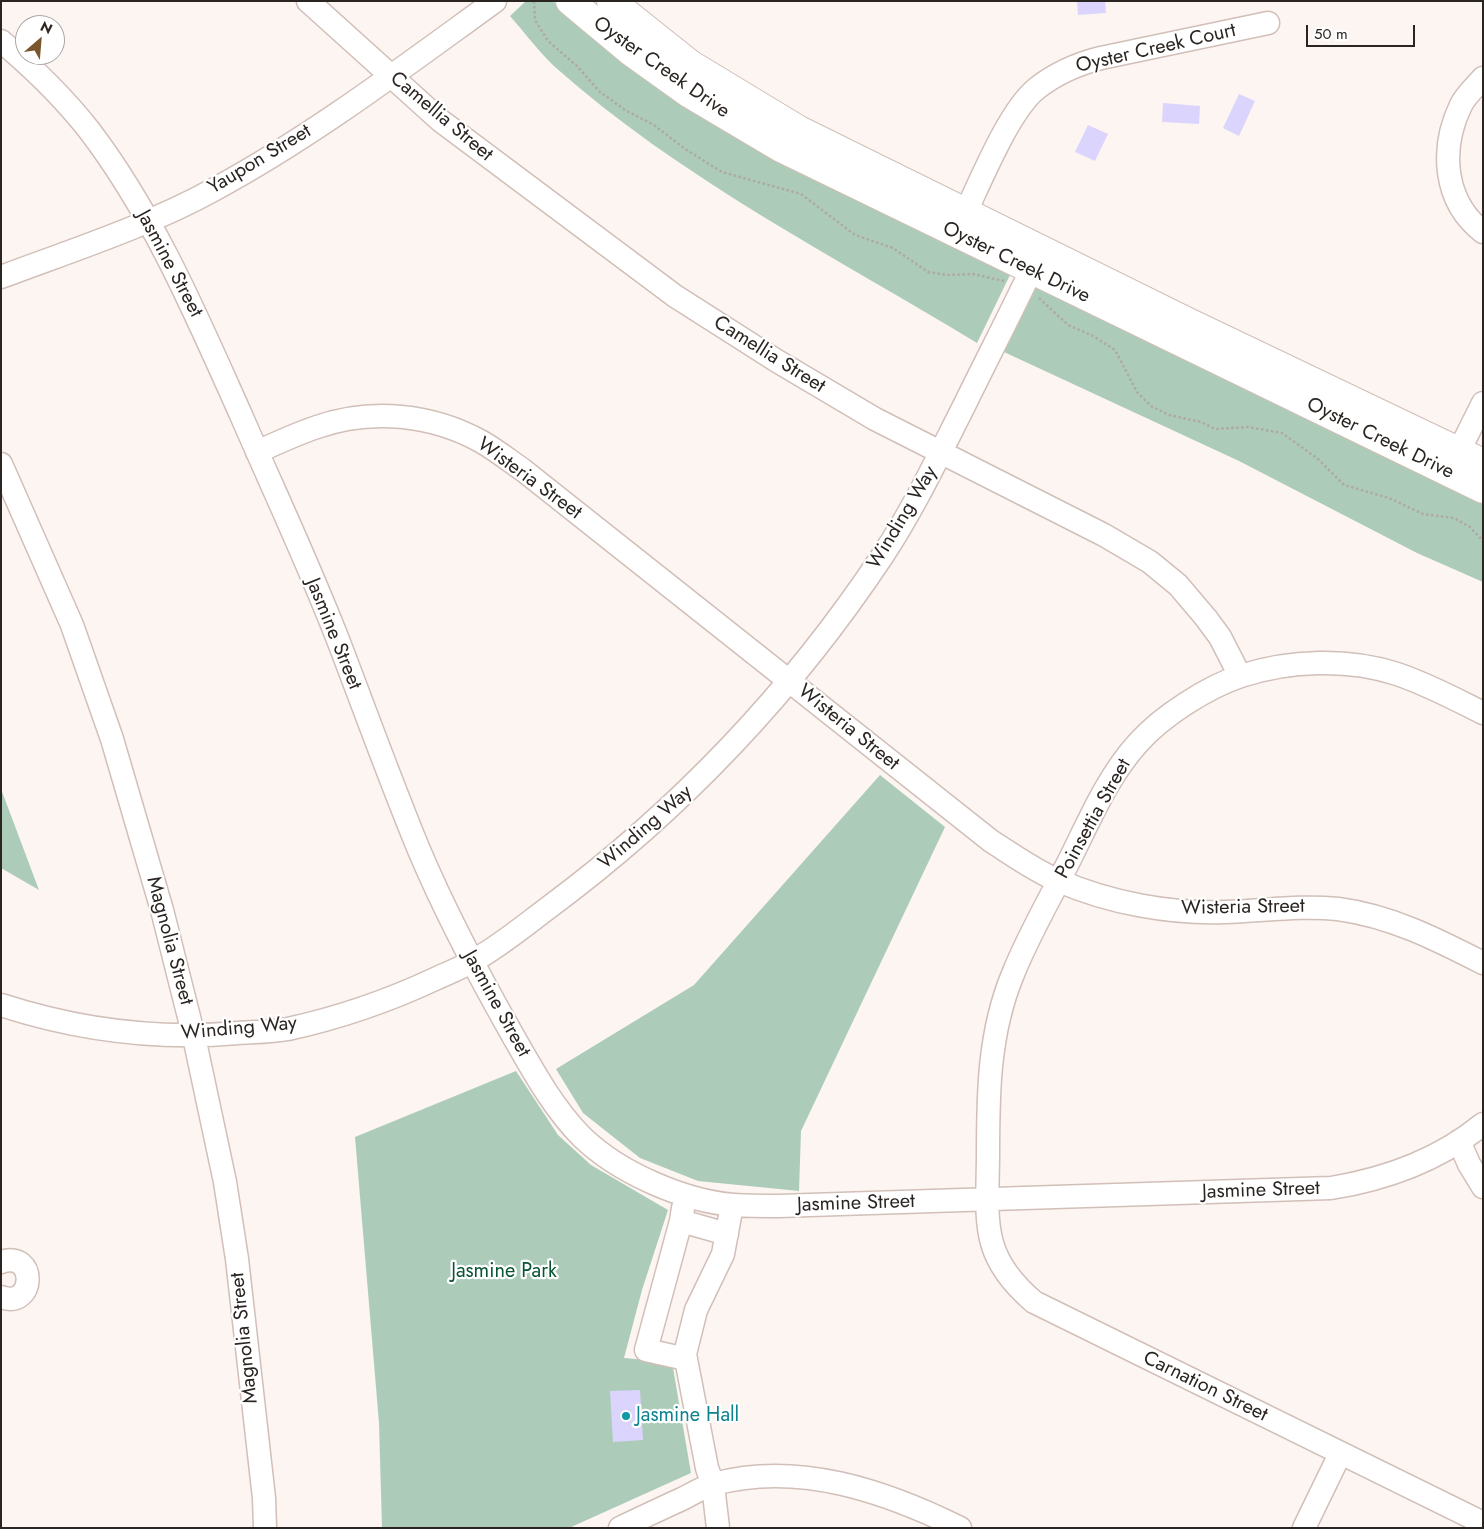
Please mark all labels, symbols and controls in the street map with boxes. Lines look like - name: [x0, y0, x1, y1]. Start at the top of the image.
- street label: Oyster Creek Drive: [588, 12, 734, 124]
- north arrow: [15, 15, 65, 65]
- scale bar: [1309, 15, 1418, 47]
- text: N: [37, 16, 56, 39]
- street label: Oyster Creek Court: [1074, 19, 1238, 79]
- text: 50 m: [1314, 23, 1348, 45]
- street label: Camellia Street: [385, 67, 497, 167]
- street label: Yaupon Street: [204, 120, 316, 200]
- street label: Jasmine Street: [131, 206, 207, 322]
- street label: Oyster Creek Drive: [938, 217, 1094, 309]
- street label: Camellia Street: [709, 311, 829, 399]
- street label: Oyster Creek Drive: [1302, 393, 1458, 485]
- street label: Wisteria Street: [472, 433, 586, 525]
- street label: Winding Way: [863, 462, 943, 574]
- street label: Jasmine Street: [300, 575, 366, 693]
- street label: Wisteria Street: [792, 680, 904, 776]
- street label: Poinsettia Street: [1051, 755, 1137, 883]
- street label: Winding Way: [594, 781, 698, 875]
- street label: Magnolia Street: [140, 874, 198, 1008]
- street label: Wisteria Street: [1181, 895, 1305, 921]
- street label: Jasmine Street: [457, 947, 535, 1061]
- street label: Winding Way: [180, 1012, 298, 1046]
- street label: Jasmine Street: [1202, 1177, 1320, 1205]
- street label: Jasmine Street: [797, 1190, 915, 1218]
- park label: Jasmine Park: [451, 1260, 557, 1284]
- street label: Magnolia Street: [226, 1271, 264, 1405]
- street label: Carnation Street: [1139, 1347, 1271, 1427]
- place label: Jasmine Hall: [636, 1404, 739, 1428]
- marker: Jasmine Hall: [620, 1410, 632, 1422]

